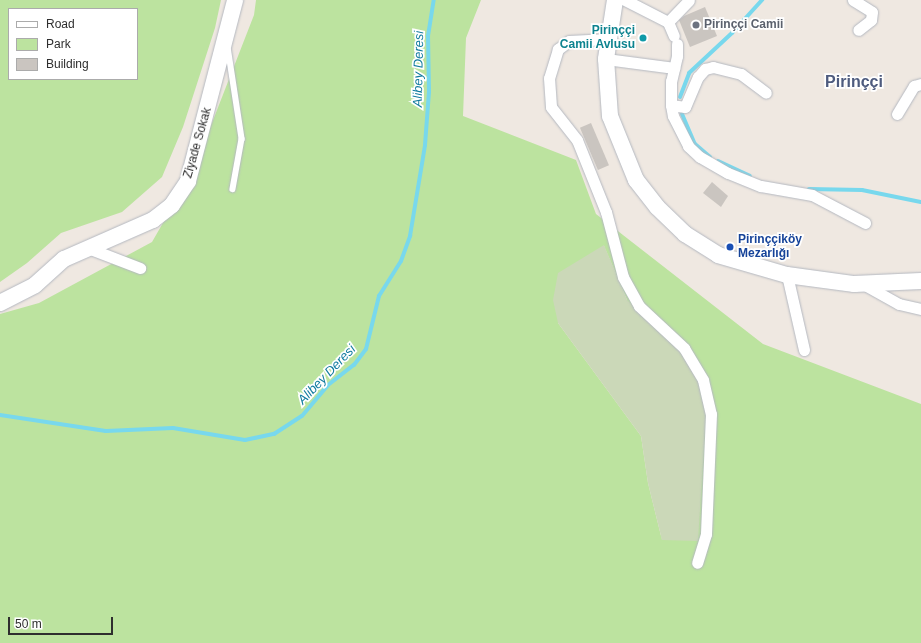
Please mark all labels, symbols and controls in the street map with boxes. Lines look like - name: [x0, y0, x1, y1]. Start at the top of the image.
- legend: [8, 8, 138, 80]
- text: Road: [46, 17, 75, 31]
- place label: Pirinççi Camii: [704, 18, 783, 32]
- marker: Pirinççi Camii: [691, 20, 701, 30]
- place label: Pirinççi Camii Avlusu: [559, 24, 635, 52]
- water label: Alibey Deresi: [411, 31, 427, 107]
- marker: Pirinççi Camii Avlusu: [638, 33, 648, 43]
- text: Park: [46, 37, 71, 51]
- text: Building: [46, 57, 89, 71]
- district label: Pirinççi: [825, 72, 883, 92]
- street label: Ziyade Sokak: [181, 106, 215, 180]
- place label: Pirinççiköy Mezarlığı: [738, 233, 802, 261]
- marker: Pirinççiköy Mezarlığı: [725, 242, 735, 252]
- water label: Alibey Deresi: [295, 342, 359, 408]
- scale bar: [10, 609, 115, 635]
- text: 50 m: [15, 617, 42, 631]

